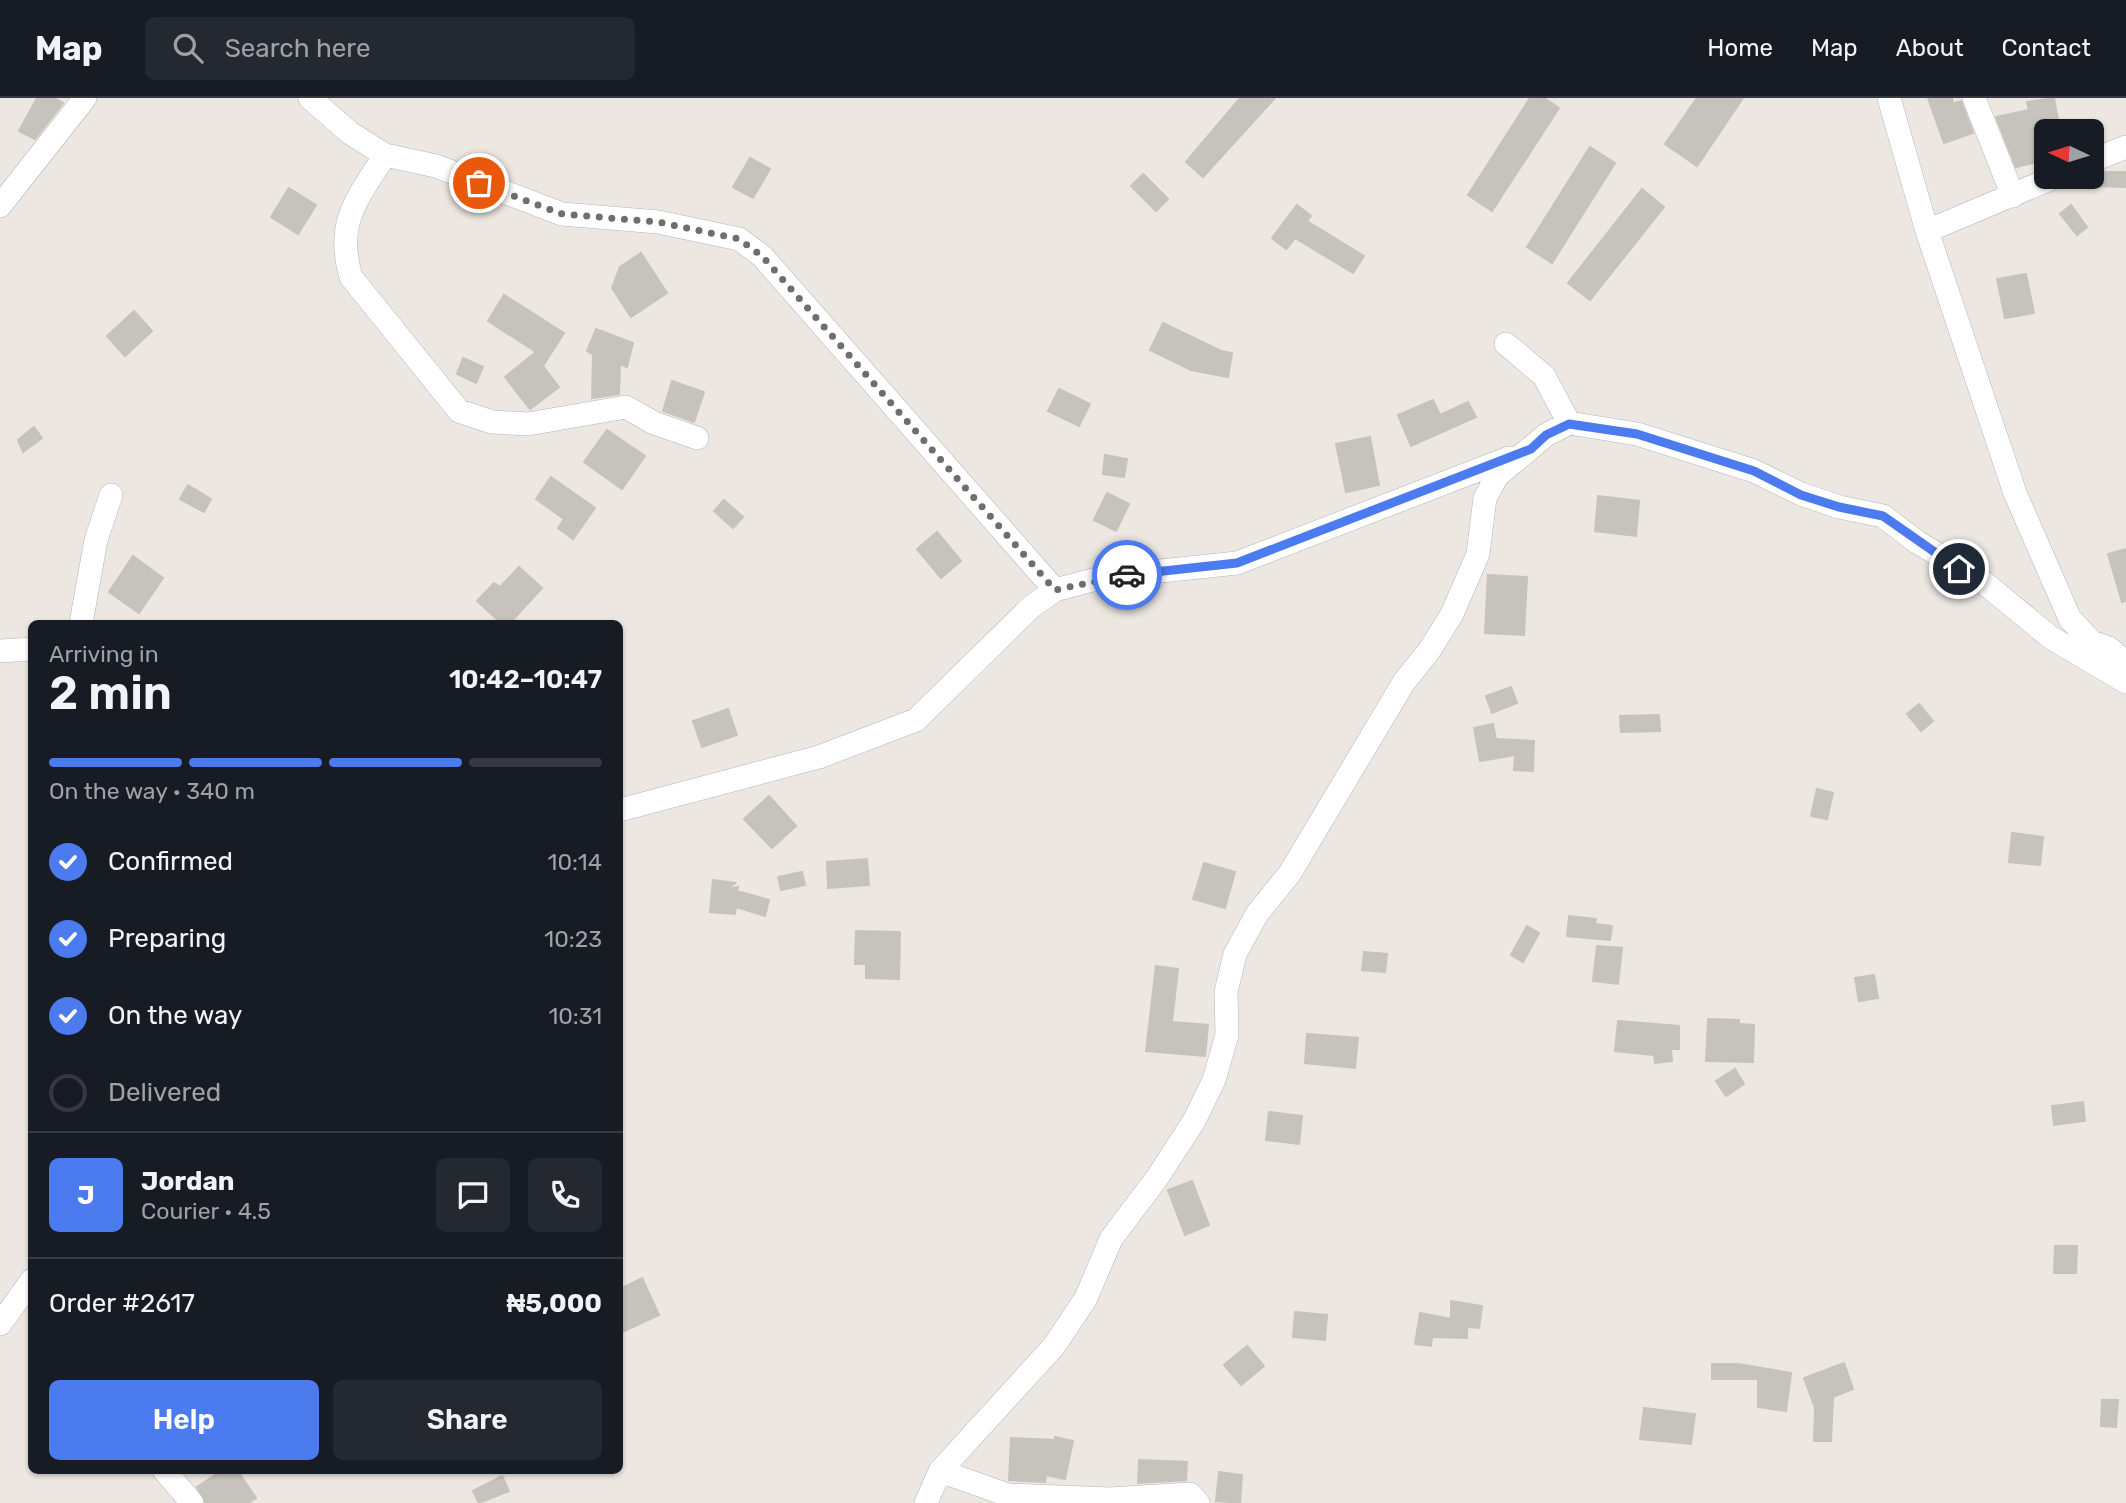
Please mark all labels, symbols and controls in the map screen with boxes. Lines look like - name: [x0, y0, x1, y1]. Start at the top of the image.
- search box: [145, 17, 635, 80]
- text: Map: [35, 29, 103, 68]
- icon: search: [169, 29, 207, 67]
- text: Search here: [225, 33, 370, 64]
- text: Home: [1707, 34, 1773, 62]
- text: Map: [1811, 34, 1858, 62]
- text: About: [1896, 34, 1964, 62]
- text: Contact: [2002, 34, 2091, 62]
- north arrow: [2034, 119, 2104, 189]
- map controls: [2034, 119, 2104, 189]
- pin: [449, 153, 509, 213]
- icon: bag: [460, 164, 498, 202]
- pin: [1929, 539, 1989, 599]
- courier: [1092, 540, 1162, 610]
- icon: home: [1940, 550, 1978, 588]
- icon: car: [1108, 556, 1146, 594]
- text: Arriving in: [49, 640, 159, 668]
- text: 10:42–10:47: [449, 664, 602, 695]
- text: 2 min: [49, 666, 172, 721]
- text: On the way · 340 m: [49, 777, 255, 805]
- icon: check: [49, 843, 87, 881]
- text: Confirmed: [108, 846, 233, 877]
- text: 10:14: [548, 848, 602, 876]
- icon: check: [49, 920, 87, 958]
- text: Preparing: [108, 923, 226, 954]
- text: 10:23: [544, 925, 602, 953]
- icon: check: [49, 997, 87, 1035]
- text: On the way: [108, 1000, 242, 1031]
- text: 10:31: [548, 1002, 602, 1030]
- text: Delivered: [108, 1077, 221, 1108]
- button: chat: [436, 1158, 510, 1232]
- button: phone: [528, 1158, 602, 1232]
- text: Jordan: [141, 1166, 234, 1197]
- text: J: [77, 1180, 95, 1211]
- text: Courier · 4.5: [141, 1197, 271, 1225]
- text: Order #2617: [49, 1288, 195, 1319]
- text: ₦5,000: [506, 1288, 602, 1319]
- button: Help: [49, 1380, 319, 1460]
- button: Share: [333, 1380, 602, 1460]

